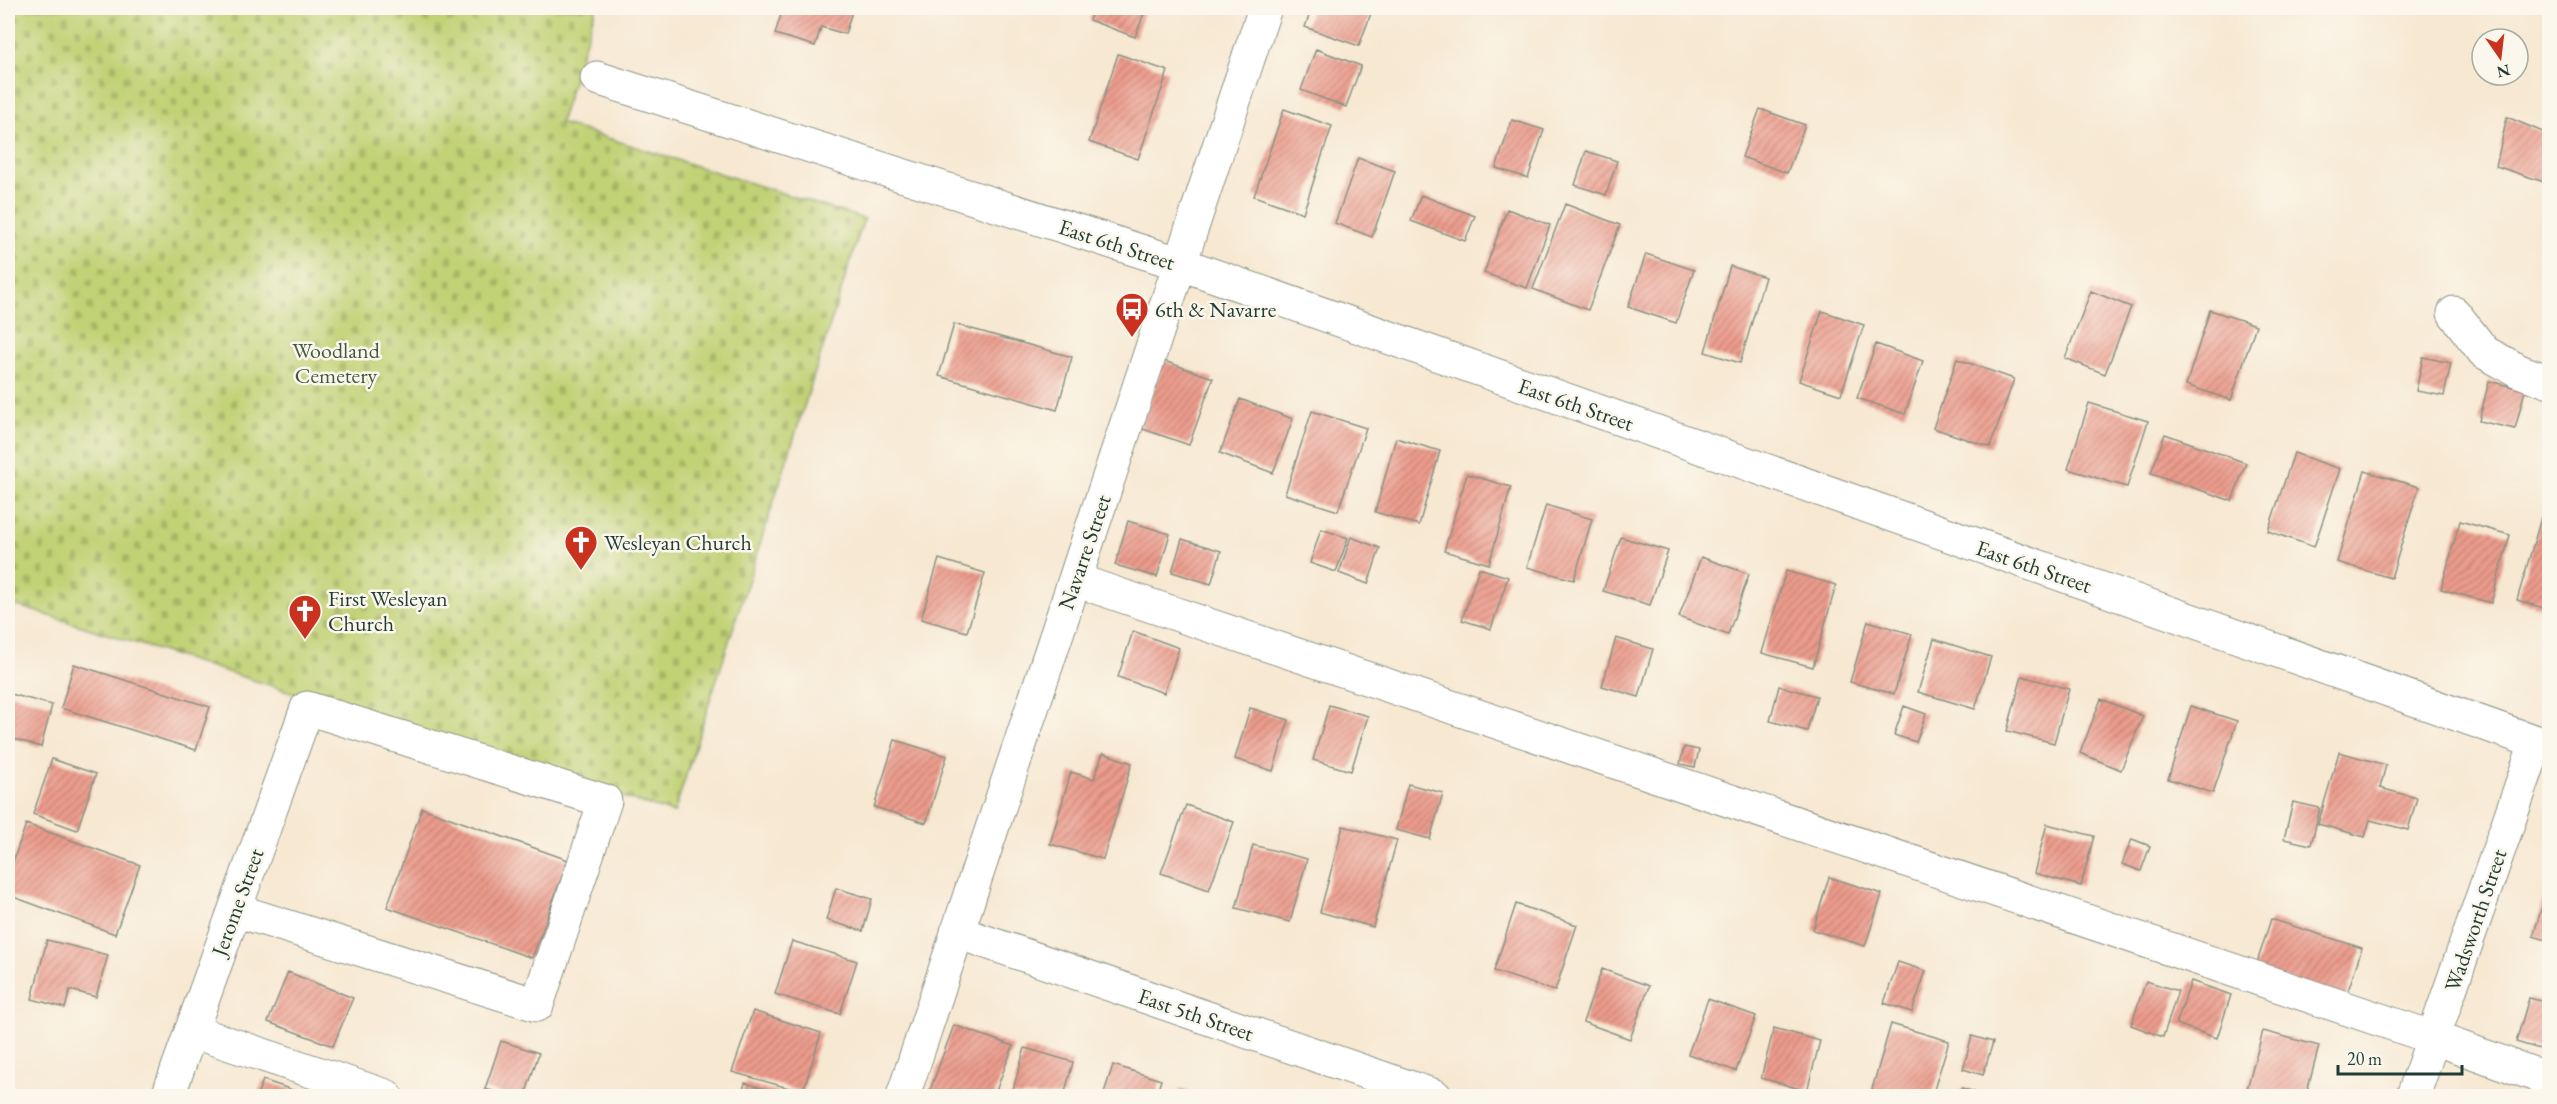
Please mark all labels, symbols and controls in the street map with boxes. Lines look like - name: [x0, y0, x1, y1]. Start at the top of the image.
- north arrow: [2470, 27, 2530, 87]
- text: N: [2495, 59, 2512, 83]
- street label: East 6th Street: [1055, 212, 1179, 277]
- bus stop icon: 6th & Navarre: [1114, 291, 1150, 338]
- place label: 6th & Navarre: [1155, 295, 1277, 324]
- park label: Woodland Cemetery: [292, 336, 381, 390]
- street label: East 6th Street: [1514, 371, 1638, 438]
- street label: Navarre Street: [1051, 491, 1118, 614]
- church icon: Wesleyan Church: [563, 524, 599, 571]
- place label: Wesleyan Church: [604, 528, 752, 557]
- street label: East 6th Street: [1972, 533, 2096, 600]
- place label: First Wesleyan Church: [328, 584, 448, 638]
- church icon: First Wesleyan Church: [287, 593, 323, 640]
- street label: Jerome Street: [204, 844, 270, 962]
- street label: Wadsworth Street: [2438, 845, 2513, 995]
- street label: East 5th Street: [1134, 981, 1258, 1048]
- scale bar: [2338, 1038, 2462, 1076]
- text: 20 m: [2347, 1047, 2382, 1070]

